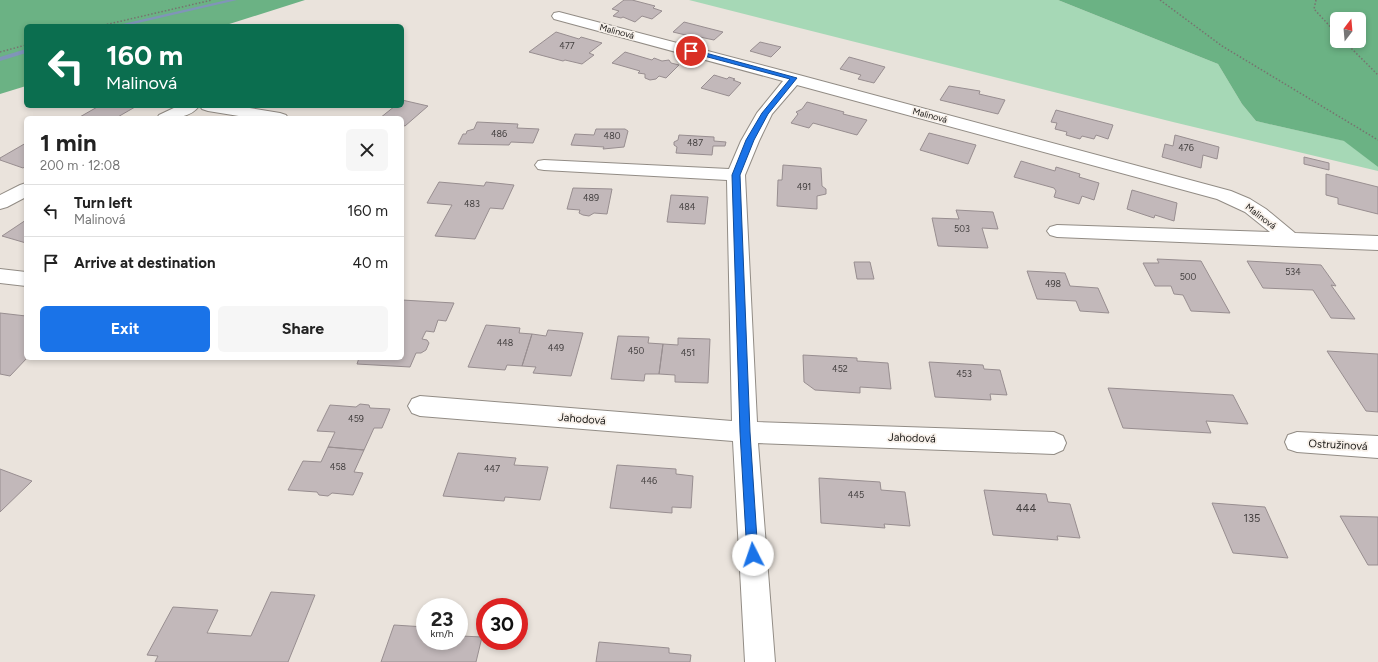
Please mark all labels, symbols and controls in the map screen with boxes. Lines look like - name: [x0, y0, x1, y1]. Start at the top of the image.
- north arrow: [1330, 12, 1366, 48]
- map controls: [1330, 12, 1366, 48]
- street label: Malinová: [598, 21, 636, 41]
- pin: [674, 34, 708, 68]
- text: 160 m: [106, 38, 183, 72]
- icon: left: [40, 40, 92, 92]
- house number: 477: [559, 40, 575, 51]
- icon: arrive: [680, 40, 702, 62]
- text: Malinová: [106, 72, 177, 94]
- street label: Malinová: [911, 105, 949, 125]
- text: 1 min: [40, 128, 97, 157]
- house number: 486: [491, 128, 507, 139]
- button: close: [346, 129, 388, 171]
- house number: 480: [604, 130, 621, 141]
- house number: 487: [687, 137, 703, 148]
- house number: 476: [1178, 142, 1194, 153]
- text: 200 m · 12:08: [40, 158, 120, 173]
- house number: 491: [797, 181, 811, 192]
- house number: 489: [583, 192, 599, 203]
- text: Turn left: [74, 194, 132, 212]
- house number: 483: [464, 198, 480, 209]
- icon: left: [40, 200, 62, 222]
- house number: 484: [679, 201, 696, 212]
- street label: Malinová: [1243, 201, 1279, 231]
- text: 160 m: [347, 202, 388, 220]
- text: Malinová: [74, 212, 125, 227]
- house number: 503: [954, 223, 970, 234]
- icon: arrive: [40, 252, 62, 274]
- text: Arrive at destination: [74, 254, 215, 272]
- text: 40 m: [353, 254, 388, 272]
- house number: 534: [1285, 266, 1301, 277]
- house number: 500: [1180, 271, 1197, 282]
- house number: 498: [1045, 278, 1062, 289]
- button: Exit: [40, 306, 210, 352]
- button: Share: [218, 306, 388, 352]
- house number: 448: [497, 337, 514, 348]
- house number: 449: [548, 342, 564, 353]
- house number: 450: [628, 345, 644, 356]
- house number: 451: [681, 347, 695, 358]
- house number: 452: [832, 363, 848, 374]
- house number: 453: [956, 368, 972, 379]
- street label: Jahodová: [558, 410, 606, 428]
- house number: 459: [348, 413, 364, 424]
- street label: Jahodová: [888, 431, 936, 445]
- street label: Ostružinová: [1308, 437, 1368, 453]
- house number: 458: [330, 461, 347, 472]
- house number: 447: [484, 463, 500, 474]
- house number: 446: [641, 475, 657, 486]
- house number: 445: [848, 489, 864, 500]
- house number: 444: [1016, 502, 1036, 515]
- house number: 135: [1244, 512, 1260, 525]
- position arrow: [732, 534, 774, 576]
- speed limit sign: 30: [476, 598, 528, 650]
- text: 23: [431, 607, 453, 631]
- text: km/h: [431, 627, 453, 640]

